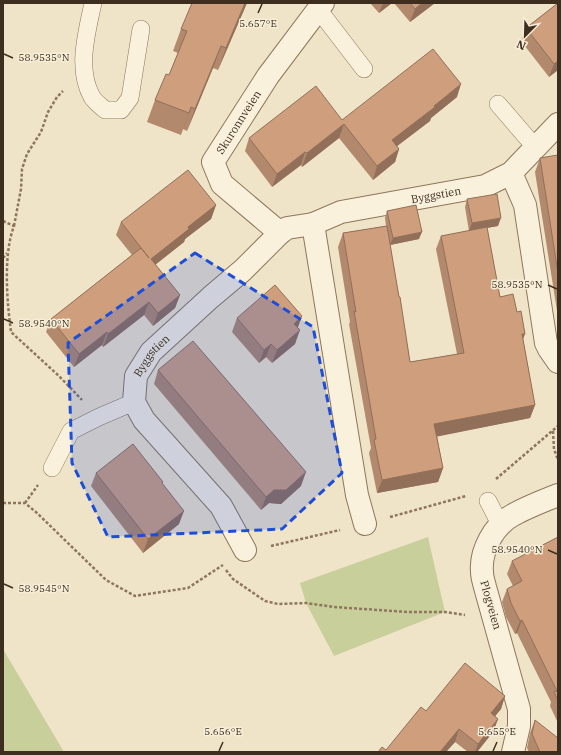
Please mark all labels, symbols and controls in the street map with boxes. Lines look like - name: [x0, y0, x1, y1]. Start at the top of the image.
- north arrow: [505, 16, 545, 56]
- text: 5.657°E: [239, 17, 277, 30]
- text: N: [514, 37, 528, 53]
- text: 58.9535°N: [18, 51, 70, 64]
- street label: Skuronnveien: [213, 88, 264, 157]
- street label: Byggstien: [410, 183, 462, 206]
- text: 58.9535°N: [491, 278, 543, 291]
- text: 58.9540°N: [18, 317, 70, 330]
- street label: Byggstien: [130, 331, 173, 379]
- text: 58.9540°N: [491, 543, 543, 556]
- street label: Plogveien: [477, 579, 505, 631]
- text: 58.9545°N: [18, 582, 70, 595]
- text: 5.656°E: [204, 725, 242, 738]
- text: 5.655°E: [478, 725, 516, 738]

